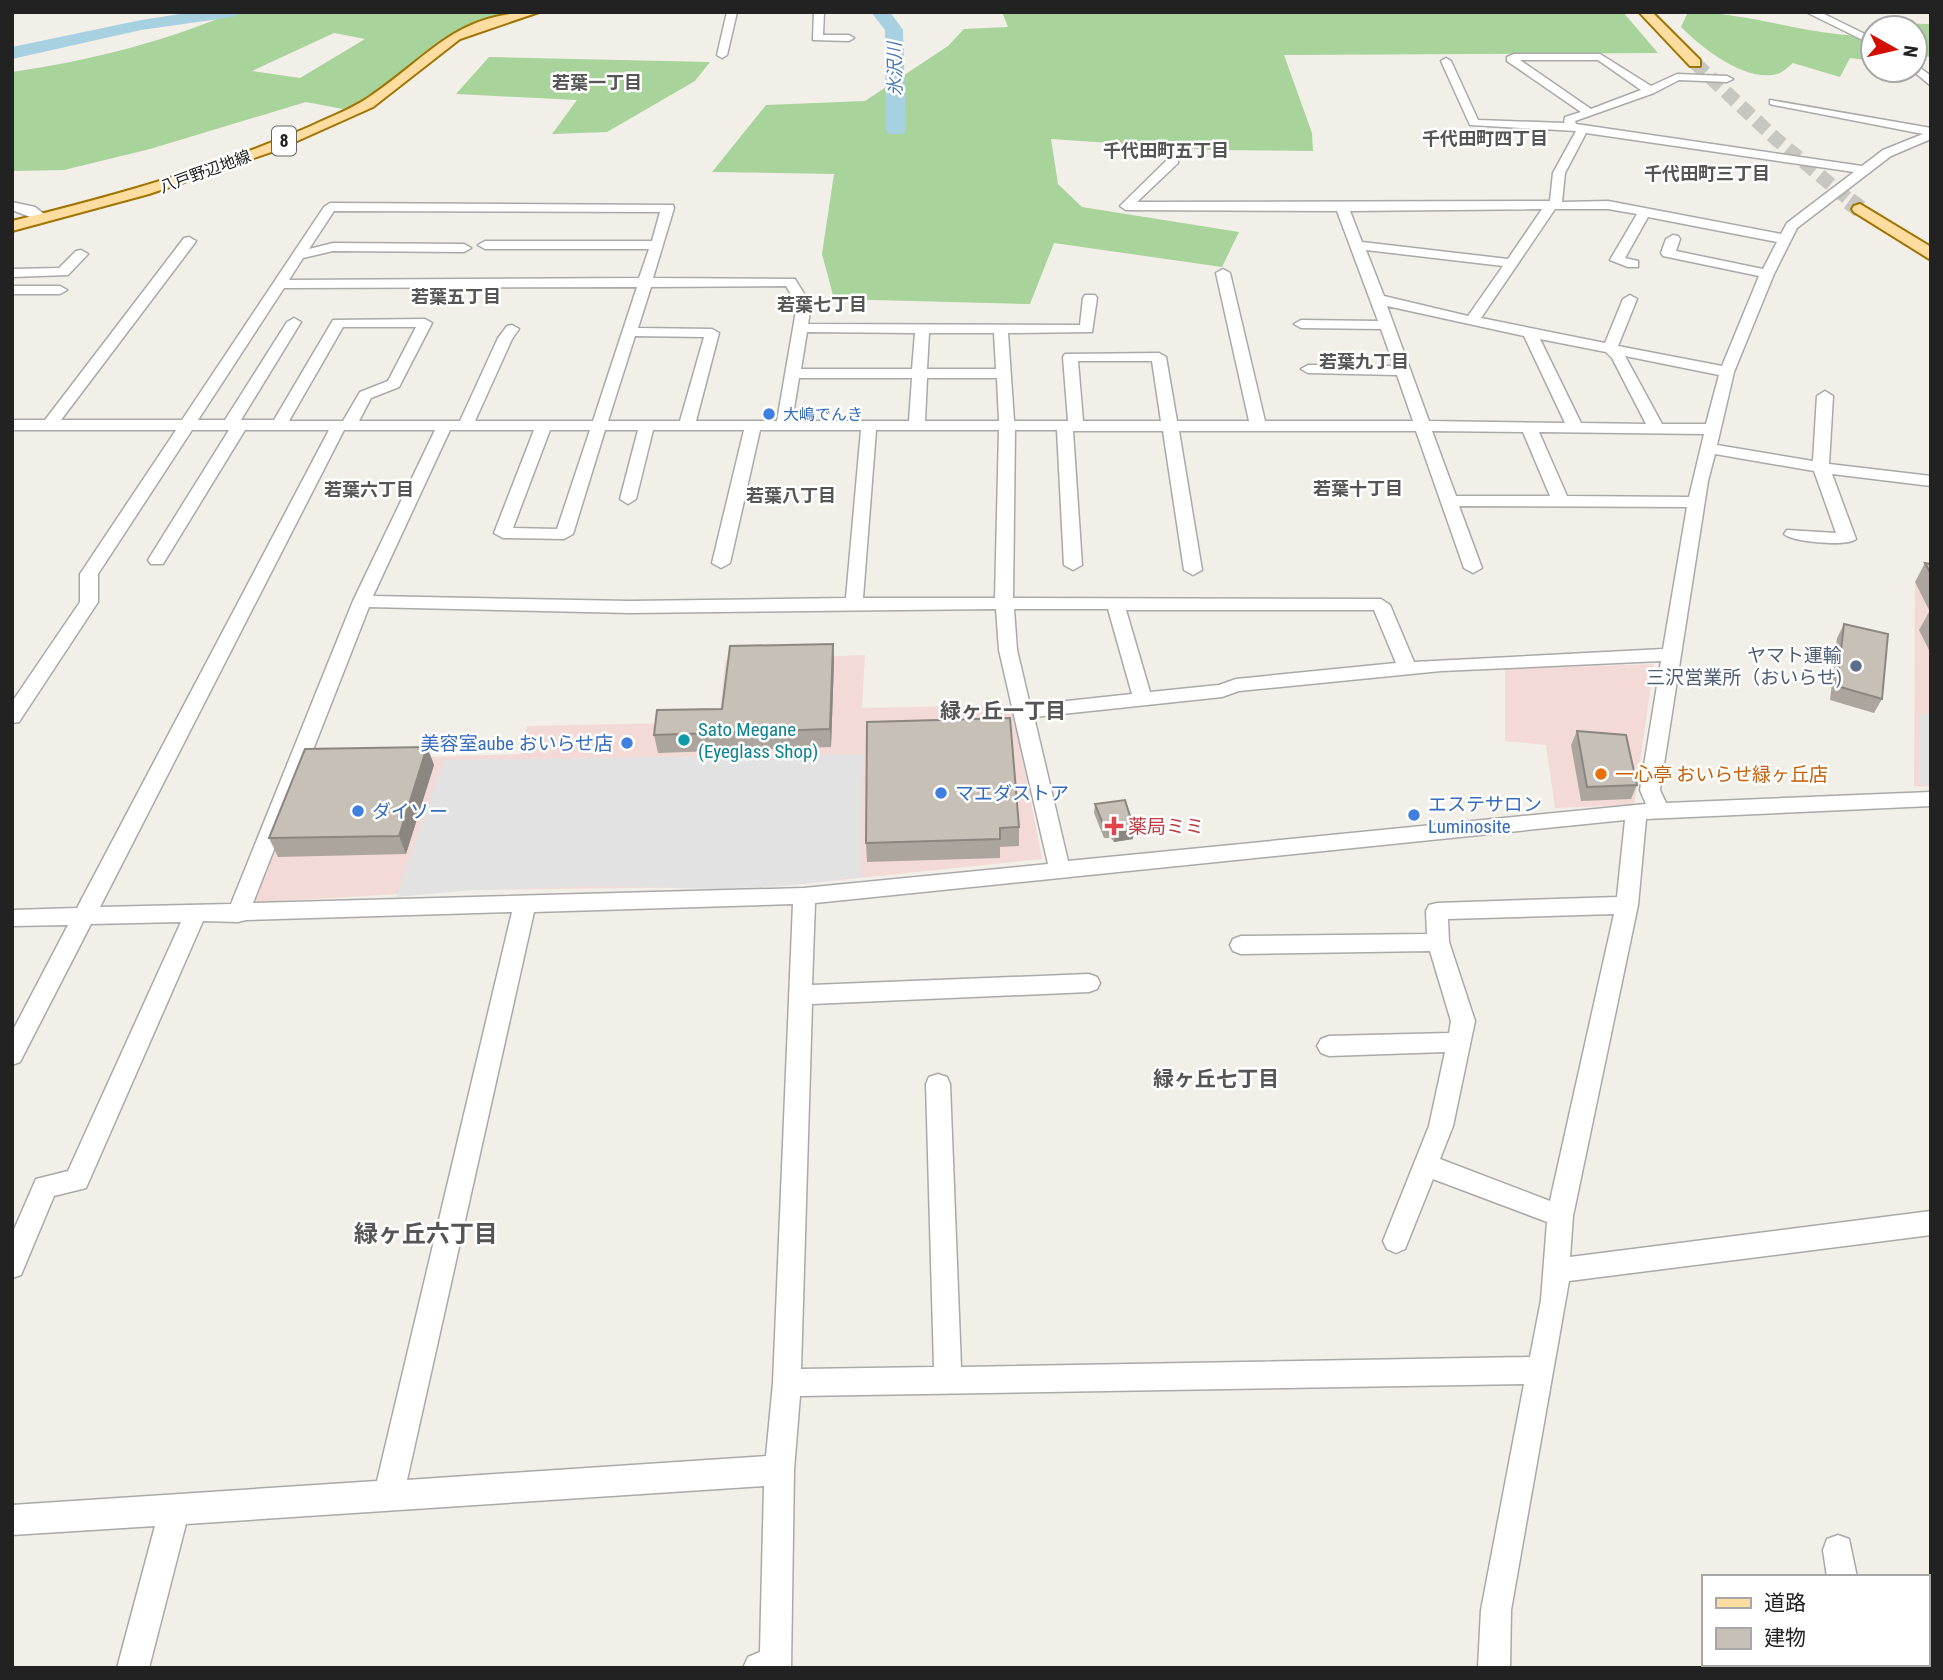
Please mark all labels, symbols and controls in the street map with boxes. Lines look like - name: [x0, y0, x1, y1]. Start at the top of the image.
- north arrow: [1859, 14, 1929, 84]
- water label: 氷沢川: [883, 40, 905, 96]
- text: N: [1898, 44, 1923, 59]
- district label: 若葉一丁目: [552, 72, 642, 93]
- road number: 8: [272, 126, 296, 156]
- district label: 千代田町四丁目: [1422, 128, 1548, 149]
- district label: 千代田町五丁目: [1103, 140, 1229, 161]
- street label: 八戸野辺地線: [157, 146, 254, 197]
- district label: 千代田町三丁目: [1644, 163, 1770, 184]
- district label: 若葉五丁目: [411, 286, 501, 307]
- district label: 若葉七丁目: [777, 294, 867, 315]
- district label: 若葉九丁目: [1319, 351, 1409, 372]
- place label: 大嶋でんき: [783, 405, 863, 424]
- marker: 大嶋でんき: [761, 406, 777, 422]
- district label: 若葉十丁目: [1313, 478, 1403, 499]
- district label: 若葉六丁目: [324, 479, 414, 500]
- district label: 若葉八丁目: [746, 485, 836, 506]
- place label: ヤマト運輸 三沢営業所（おいらせ): [1646, 644, 1842, 689]
- marker: ヤマト運輸 三沢営業所（おいらせ): [1848, 658, 1864, 674]
- district label: 緑ヶ丘一丁目: [940, 699, 1066, 723]
- place label: Sato Megane (Eyeglass Shop): [698, 718, 818, 763]
- place label: 美容室aube おいらせ店: [420, 732, 613, 755]
- marker: Sato Megane (Eyeglass Shop): [676, 732, 692, 748]
- marker: 美容室aube おいらせ店: [619, 735, 635, 751]
- place label: 一心亭 おいらせ緑ヶ丘店: [1615, 763, 1828, 786]
- marker: 一心亭 おいらせ緑ヶ丘店: [1593, 766, 1609, 782]
- place label: マエダストア: [955, 782, 1069, 805]
- marker: マエダストア: [933, 785, 949, 801]
- place label: エステサロン Luminosite: [1428, 793, 1542, 838]
- place label: ダイソー: [372, 800, 448, 823]
- marker: ダイソー: [350, 803, 366, 819]
- marker: エステサロン Luminosite: [1406, 807, 1422, 823]
- place label: 薬局ミミ: [1128, 815, 1204, 838]
- marker: 薬局ミミ: [1106, 818, 1122, 834]
- district label: 緑ヶ丘七丁目: [1153, 1067, 1279, 1091]
- district label: 緑ヶ丘六丁目: [354, 1220, 498, 1248]
- legend: [1702, 1575, 1929, 1666]
- text: 道路: [1764, 1591, 1806, 1615]
- text: 建物: [1764, 1626, 1806, 1650]

